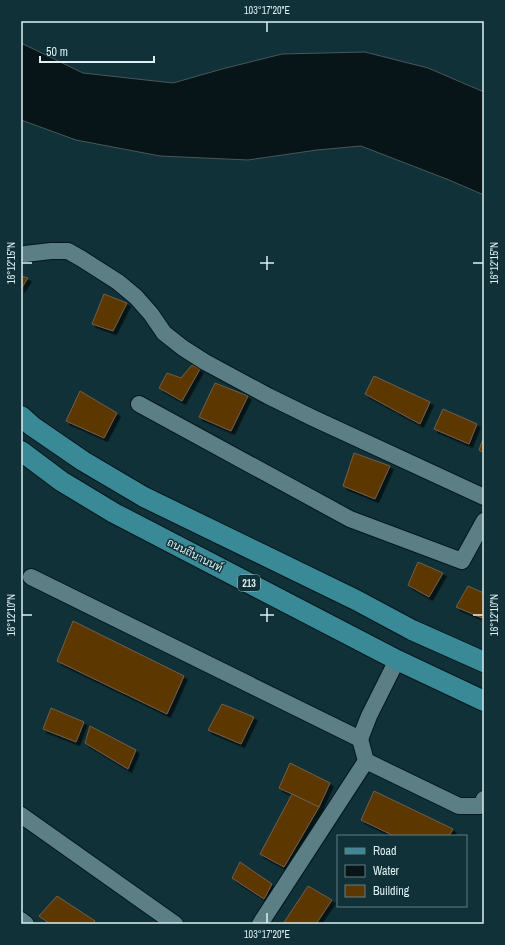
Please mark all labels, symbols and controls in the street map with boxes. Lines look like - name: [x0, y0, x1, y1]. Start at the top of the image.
- text: 103°17'20"E: [244, 4, 290, 17]
- scale bar: [40, 38, 154, 64]
- text: 50 m: [46, 44, 68, 60]
- text: 16°12'15"N: [5, 242, 18, 284]
- text: 16°12'15"N: [488, 242, 501, 284]
- street label: ถนนถีนานนท์: [165, 534, 226, 575]
- road number: 213: [238, 575, 260, 591]
- text: 16°12'10"N: [5, 594, 18, 636]
- text: 16°12'10"N: [488, 594, 501, 636]
- legend: [337, 835, 467, 907]
- text: Road: [373, 843, 397, 859]
- text: Water: [373, 863, 400, 879]
- text: Building: [373, 883, 410, 899]
- text: 103°17'20"E: [244, 928, 290, 941]

